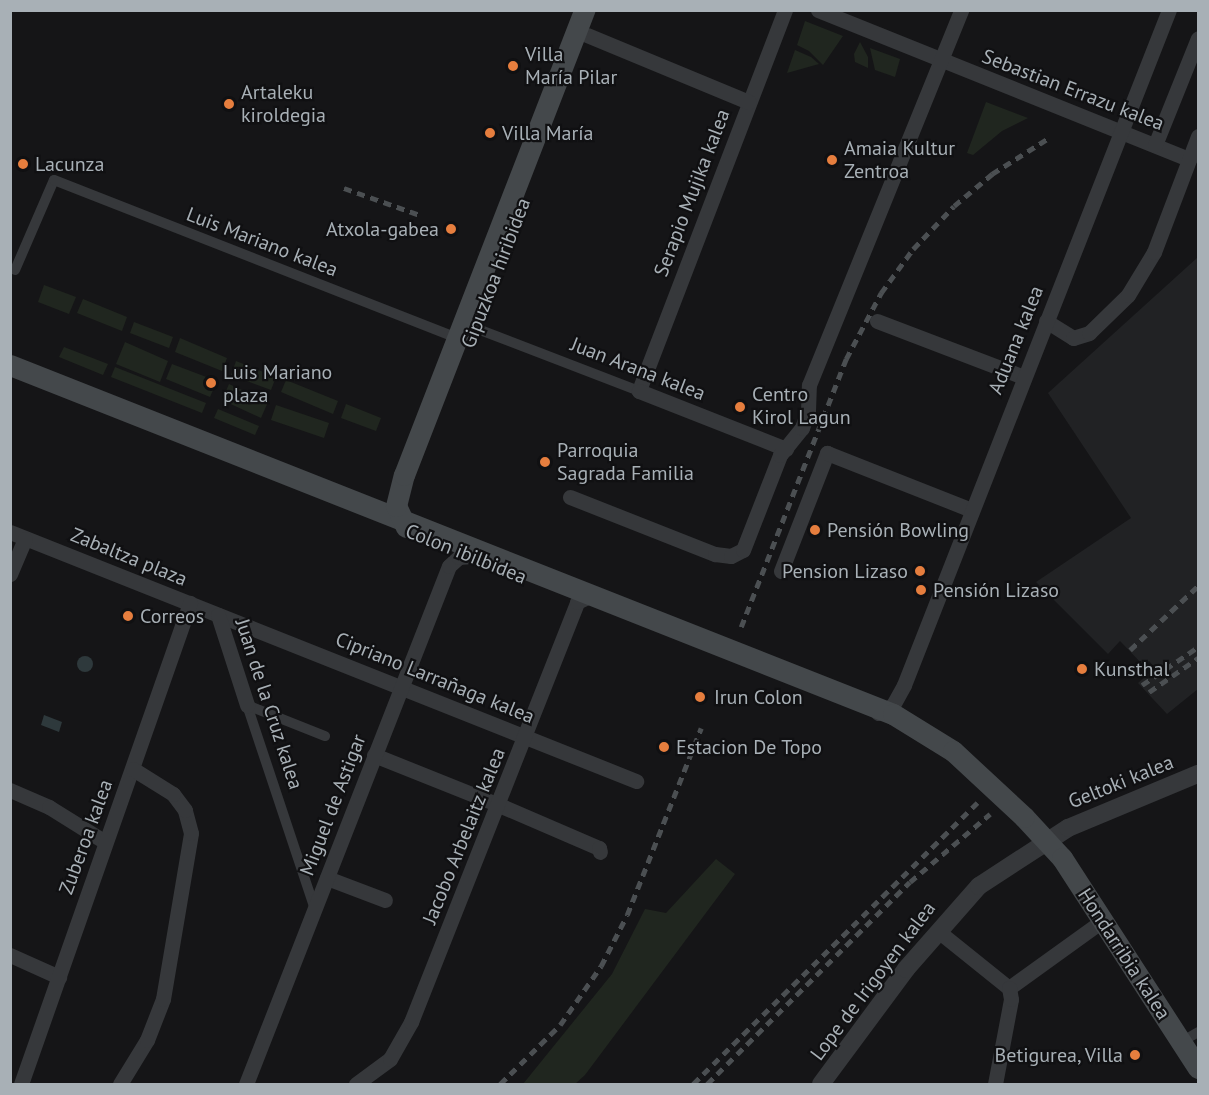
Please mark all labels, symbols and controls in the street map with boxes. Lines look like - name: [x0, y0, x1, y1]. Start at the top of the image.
- place label: Villa María Pilar: [525, 42, 617, 89]
- street label: Sebastian Errazu kalea: [979, 44, 1167, 136]
- marker: Villa María Pilar: [506, 59, 520, 73]
- place label: Artaleku kiroldegia: [241, 80, 326, 127]
- marker: Artaleku kiroldegia: [222, 97, 236, 111]
- street label: Serapio Mujika kalea: [649, 106, 735, 280]
- place label: Villa María: [502, 121, 593, 145]
- marker: Villa María: [483, 126, 497, 140]
- place label: Amaia Kultur Zentroa: [844, 136, 955, 183]
- place label: Lacunza: [35, 152, 104, 176]
- marker: Amaia Kultur Zentroa: [825, 153, 839, 167]
- marker: Lacunza: [16, 157, 30, 171]
- street label: Gipuzkoa hiribidea: [456, 195, 536, 351]
- street label: Luis Mariano kalea: [183, 202, 341, 282]
- place label: Atxola-gabea: [326, 217, 439, 241]
- marker: Atxola-gabea: [444, 222, 458, 236]
- street label: Aduana kalea: [983, 282, 1049, 398]
- street label: Juan Arana kalea: [567, 332, 709, 406]
- place label: Luis Mariano plaza: [223, 360, 332, 407]
- marker: Luis Mariano plaza: [204, 376, 218, 390]
- place label: Centro Kirol Lagun: [752, 383, 851, 430]
- marker: Centro Kirol Lagun: [733, 400, 747, 414]
- place label: Parroquia Sagrada Familia: [557, 438, 694, 485]
- marker: Parroquia Sagrada Familia: [538, 455, 552, 469]
- place label: Pensión Bowling: [827, 518, 969, 542]
- street label: Colon ibilbidea: [402, 519, 530, 589]
- street label: Zabaltza plaza: [67, 523, 191, 591]
- marker: Pensión Bowling: [808, 523, 822, 537]
- place label: Pension Lizaso: [782, 559, 908, 583]
- marker: Pension Lizaso: [913, 564, 927, 578]
- place label: Pensión Lizaso: [933, 578, 1059, 602]
- marker: Pensión Lizaso: [914, 583, 928, 597]
- place label: Correos: [140, 604, 204, 628]
- marker: Correos: [121, 609, 135, 623]
- street label: Juan de la Cruz kalea: [230, 615, 308, 793]
- street label: Cipriano Larrañaga kalea: [332, 627, 538, 729]
- place label: Kunsthal: [1094, 657, 1169, 681]
- marker: Kunsthal: [1075, 662, 1089, 676]
- place label: Irun Colon: [714, 685, 803, 709]
- marker: Irun Colon: [691, 688, 709, 706]
- street label: Miguel de Astigar: [295, 731, 371, 879]
- place label: Estacion De Topo: [676, 735, 823, 759]
- marker: Estacion De Topo: [657, 740, 671, 754]
- street label: Jacobo Arbelaitz kalea: [417, 744, 511, 928]
- street label: Geltoki kalea: [1065, 750, 1177, 814]
- street label: Zuberoa kalea: [54, 776, 118, 898]
- street label: Hondarribia kalea: [1073, 884, 1175, 1024]
- street label: Lope de Irigoyen kalea: [805, 897, 941, 1065]
- place label: Betigurea, Villa: [992, 1043, 1123, 1067]
- marker: Betigurea, Villa: [1128, 1048, 1142, 1062]

